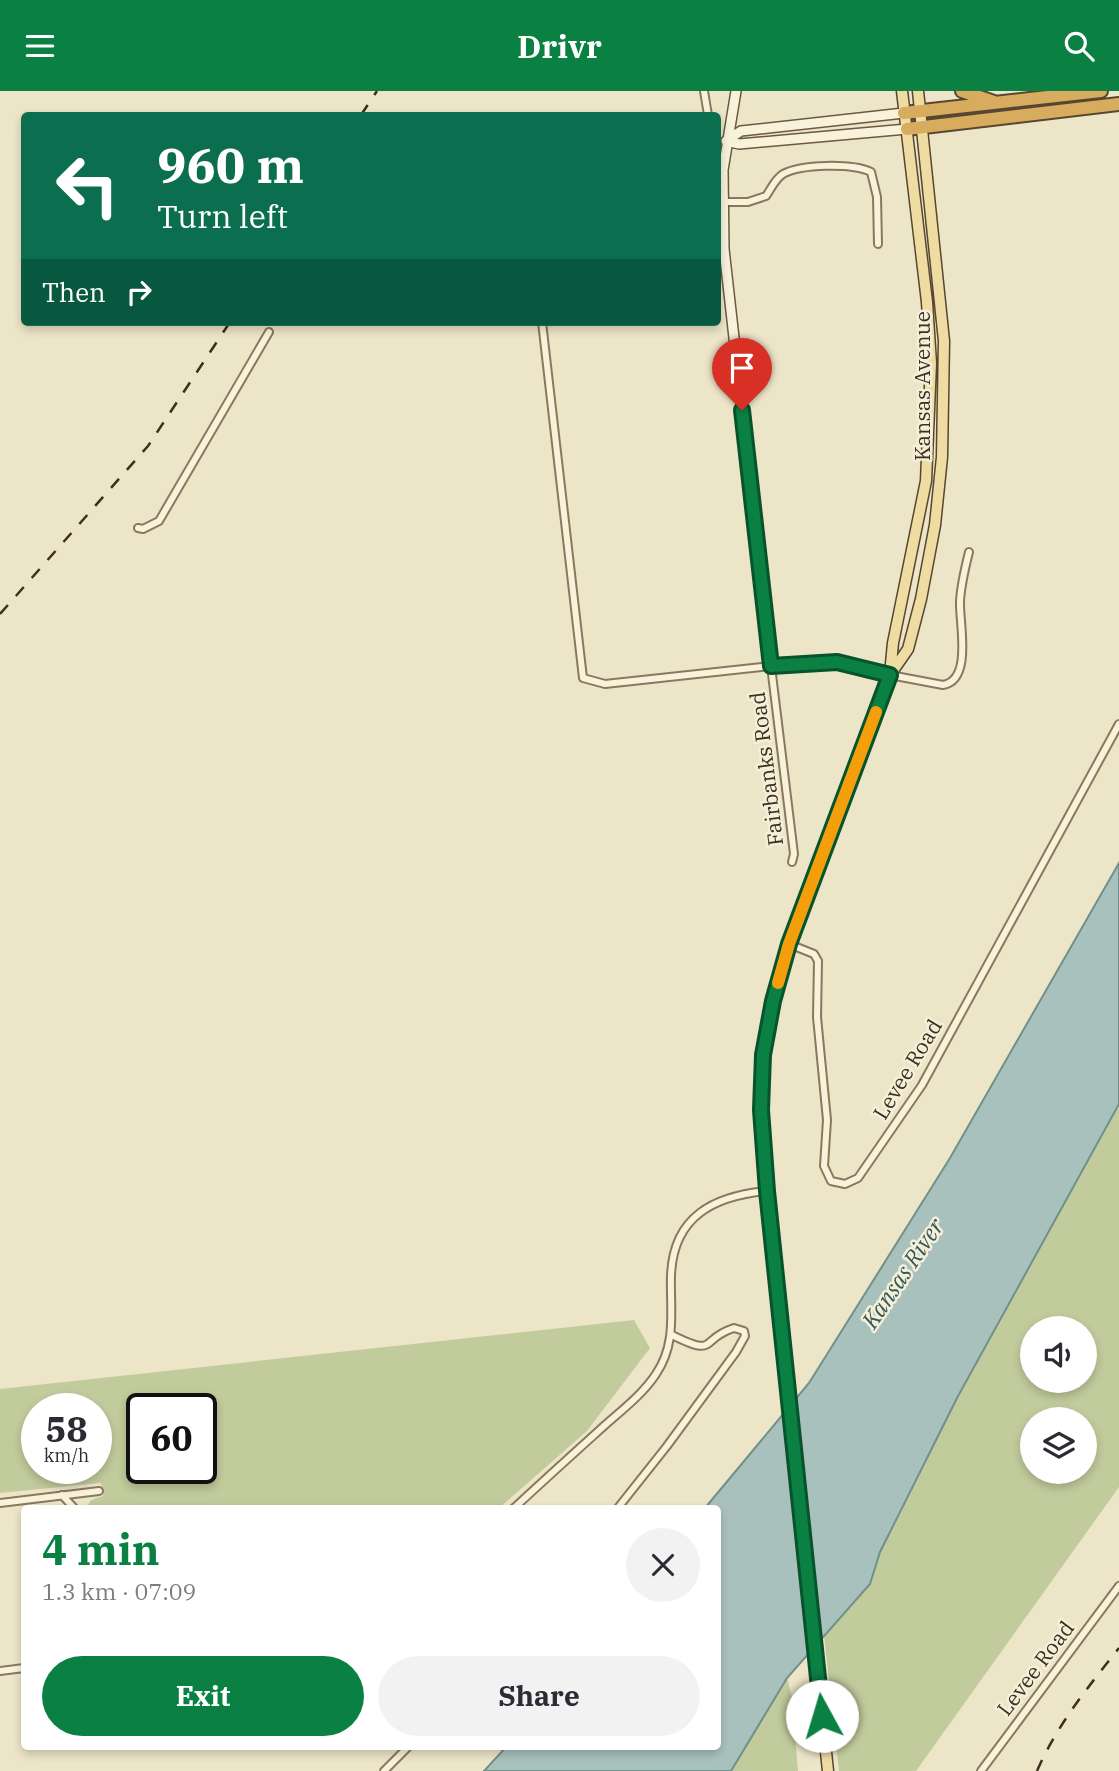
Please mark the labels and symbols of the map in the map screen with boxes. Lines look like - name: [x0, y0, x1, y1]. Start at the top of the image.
- street label: Kansas Avenue: [908, 311, 936, 461]
- pin: [712, 338, 772, 410]
- street label: Fairbanks Road: [743, 690, 789, 848]
- street label: Levee Road: [866, 1014, 948, 1124]
- water label: Kansas River: [854, 1212, 950, 1335]
- speed limit sign: 60: [126, 1393, 217, 1484]
- street label: Levee Road: [990, 1615, 1080, 1721]
- position arrow: [785, 1679, 859, 1753]

